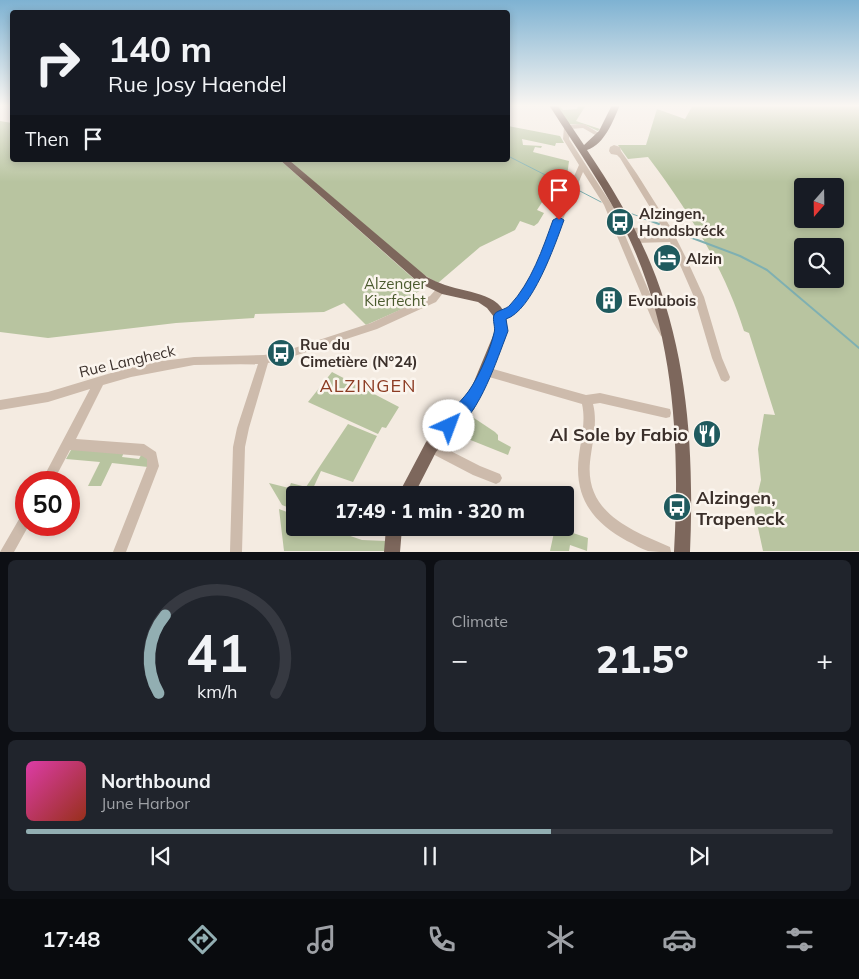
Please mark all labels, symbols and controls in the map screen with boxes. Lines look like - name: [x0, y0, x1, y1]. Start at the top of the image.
- text: 140 m: [108, 27, 212, 71]
- icon: right: [25, 30, 90, 95]
- text: Rue Josy Haendel: [108, 70, 287, 98]
- icon: arrive: [79, 125, 107, 153]
- text: Then: [25, 127, 69, 151]
- pin: [538, 169, 580, 220]
- icon: arrive: [545, 176, 573, 204]
- north arrow: [794, 178, 844, 228]
- map controls: [794, 178, 844, 288]
- place label: Alzingen, Hondsbréck: [639, 204, 725, 240]
- bus stop icon: Alzingen, Hondsbréck: [605, 207, 635, 237]
- button: search: [794, 238, 844, 288]
- hotel icon: Alzin: [652, 243, 682, 273]
- place label: Alzin: [686, 249, 722, 268]
- park label: Alzenger Kierfecht: [364, 274, 426, 310]
- building icon: Evolubois: [594, 285, 624, 315]
- place label: Evolubois: [628, 291, 696, 310]
- place label: Rue du Cimetière (N°24): [300, 335, 417, 371]
- bus stop icon: Rue du Cimetière (N°24): [266, 338, 296, 368]
- street label: Rue Langheck: [77, 341, 177, 381]
- district label: ALZINGEN: [319, 374, 417, 397]
- position arrow: [422, 399, 474, 451]
- restaurant icon: Al Sole by Fabio: [692, 419, 722, 449]
- place label: Al Sole by Fabio: [550, 423, 688, 446]
- speed limit sign: 50: [15, 471, 80, 536]
- place label: Alzingen, Trapeneck: [696, 486, 786, 530]
- bus stop icon: Alzingen, Trapeneck: [662, 492, 692, 522]
- text: 17:49 · 1 min · 320 m: [335, 499, 525, 523]
- text: Climate: [452, 611, 508, 631]
- text: 41: [186, 620, 248, 685]
- text: 21.5°: [596, 635, 689, 683]
- text: −: [452, 642, 468, 677]
- text: +: [816, 642, 833, 677]
- text: km/h: [197, 680, 237, 702]
- text: Northbound: [101, 769, 211, 793]
- text: June Harbor: [101, 793, 190, 813]
- icon: previous: [147, 842, 175, 870]
- icon: pause: [416, 842, 444, 870]
- icon: next: [685, 842, 713, 870]
- icon: directions: [185, 922, 220, 957]
- icon: music: [304, 922, 339, 957]
- icon: phone: [424, 922, 459, 957]
- icon: climate: [543, 922, 578, 957]
- icon: car: [662, 922, 697, 957]
- icon: filters: [782, 922, 817, 957]
- text: 17:48: [42, 925, 100, 953]

